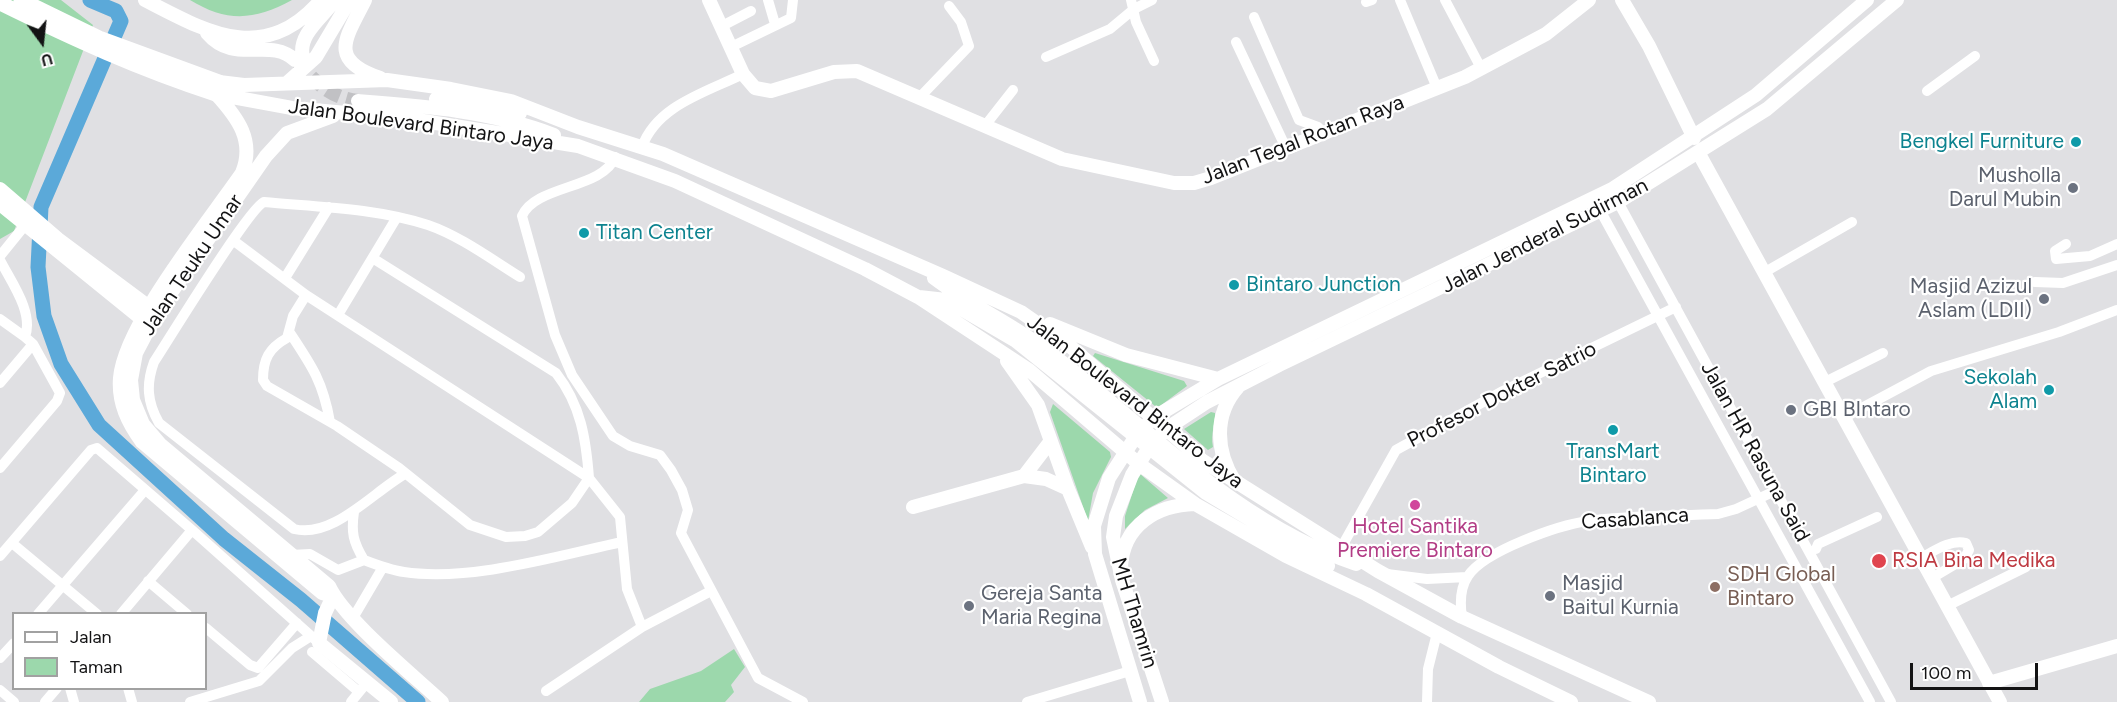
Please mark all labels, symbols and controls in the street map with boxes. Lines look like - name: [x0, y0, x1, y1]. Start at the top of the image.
- north arrow: [12, 12, 72, 72]
- text: U: [39, 49, 55, 71]
- street label: Jalan Tegal Rotan Raya: [1198, 90, 1408, 190]
- street label: Jalan Boulevard Bintaro Jaya: [287, 94, 555, 156]
- place label: Bengkel Furniture: [1900, 129, 2064, 155]
- marker: Bengkel Furniture: [2069, 135, 2083, 149]
- place label: Musholla Darul Mubin: [1949, 163, 2061, 213]
- street label: Jalan Jenderal Sudirman: [1438, 173, 1652, 299]
- marker: Musholla Darul Mubin: [2066, 181, 2080, 195]
- street label: Jalan Teuku Umar: [135, 190, 249, 340]
- place label: Titan Center: [596, 220, 713, 246]
- marker: Titan Center: [577, 226, 591, 240]
- place label: Bintaro Junction: [1246, 272, 1401, 298]
- place label: Masjid Azizul Aslam (LDII): [1910, 274, 2032, 324]
- marker: Bintaro Junction: [1227, 278, 1241, 292]
- marker: Masjid Azizul Aslam (LDII): [2037, 292, 2051, 306]
- street label: Jalan Boulevard Bintaro Jaya: [1022, 310, 1248, 494]
- street label: Profesor Dokter Satrio: [1403, 336, 1601, 454]
- street label: Jalan HR Rasuna Said: [1695, 358, 1815, 546]
- place label: Sekolah Alam: [1963, 365, 2037, 415]
- marker: Sekolah Alam: [2042, 383, 2056, 397]
- place label: GBI BIntaro: [1803, 397, 1911, 423]
- marker: GBI BIntaro: [1784, 403, 1798, 417]
- marker: TransMart Bintaro: [1606, 423, 1620, 437]
- place label: TransMart Bintaro: [1566, 439, 1660, 489]
- marker: Hotel Santika Premiere Bintaro: [1408, 498, 1422, 512]
- street label: Casablanca: [1580, 503, 1690, 535]
- place label: Hotel Santika Premiere Bintaro: [1337, 514, 1493, 564]
- place label: RSIA Bina Medika: [1892, 548, 2056, 574]
- marker: RSIA Bina Medika: [1870, 552, 1888, 570]
- street label: MH Thamrin: [1105, 555, 1163, 671]
- place label: SDH Global Bintaro: [1727, 562, 1836, 612]
- place label: Masjid Baitul Kurnia: [1562, 571, 1679, 621]
- marker: SDH Global Bintaro: [1708, 580, 1722, 594]
- place label: Gereja Santa Maria Regina: [981, 581, 1102, 631]
- marker: Masjid Baitul Kurnia: [1543, 589, 1557, 603]
- marker: Gereja Santa Maria Regina: [962, 599, 976, 613]
- legend: [12, 612, 207, 690]
- text: Jalan: [70, 626, 112, 648]
- scale bar: [1913, 651, 2040, 689]
- text: Taman: [70, 656, 123, 678]
- text: 100 m: [1921, 662, 1971, 684]

